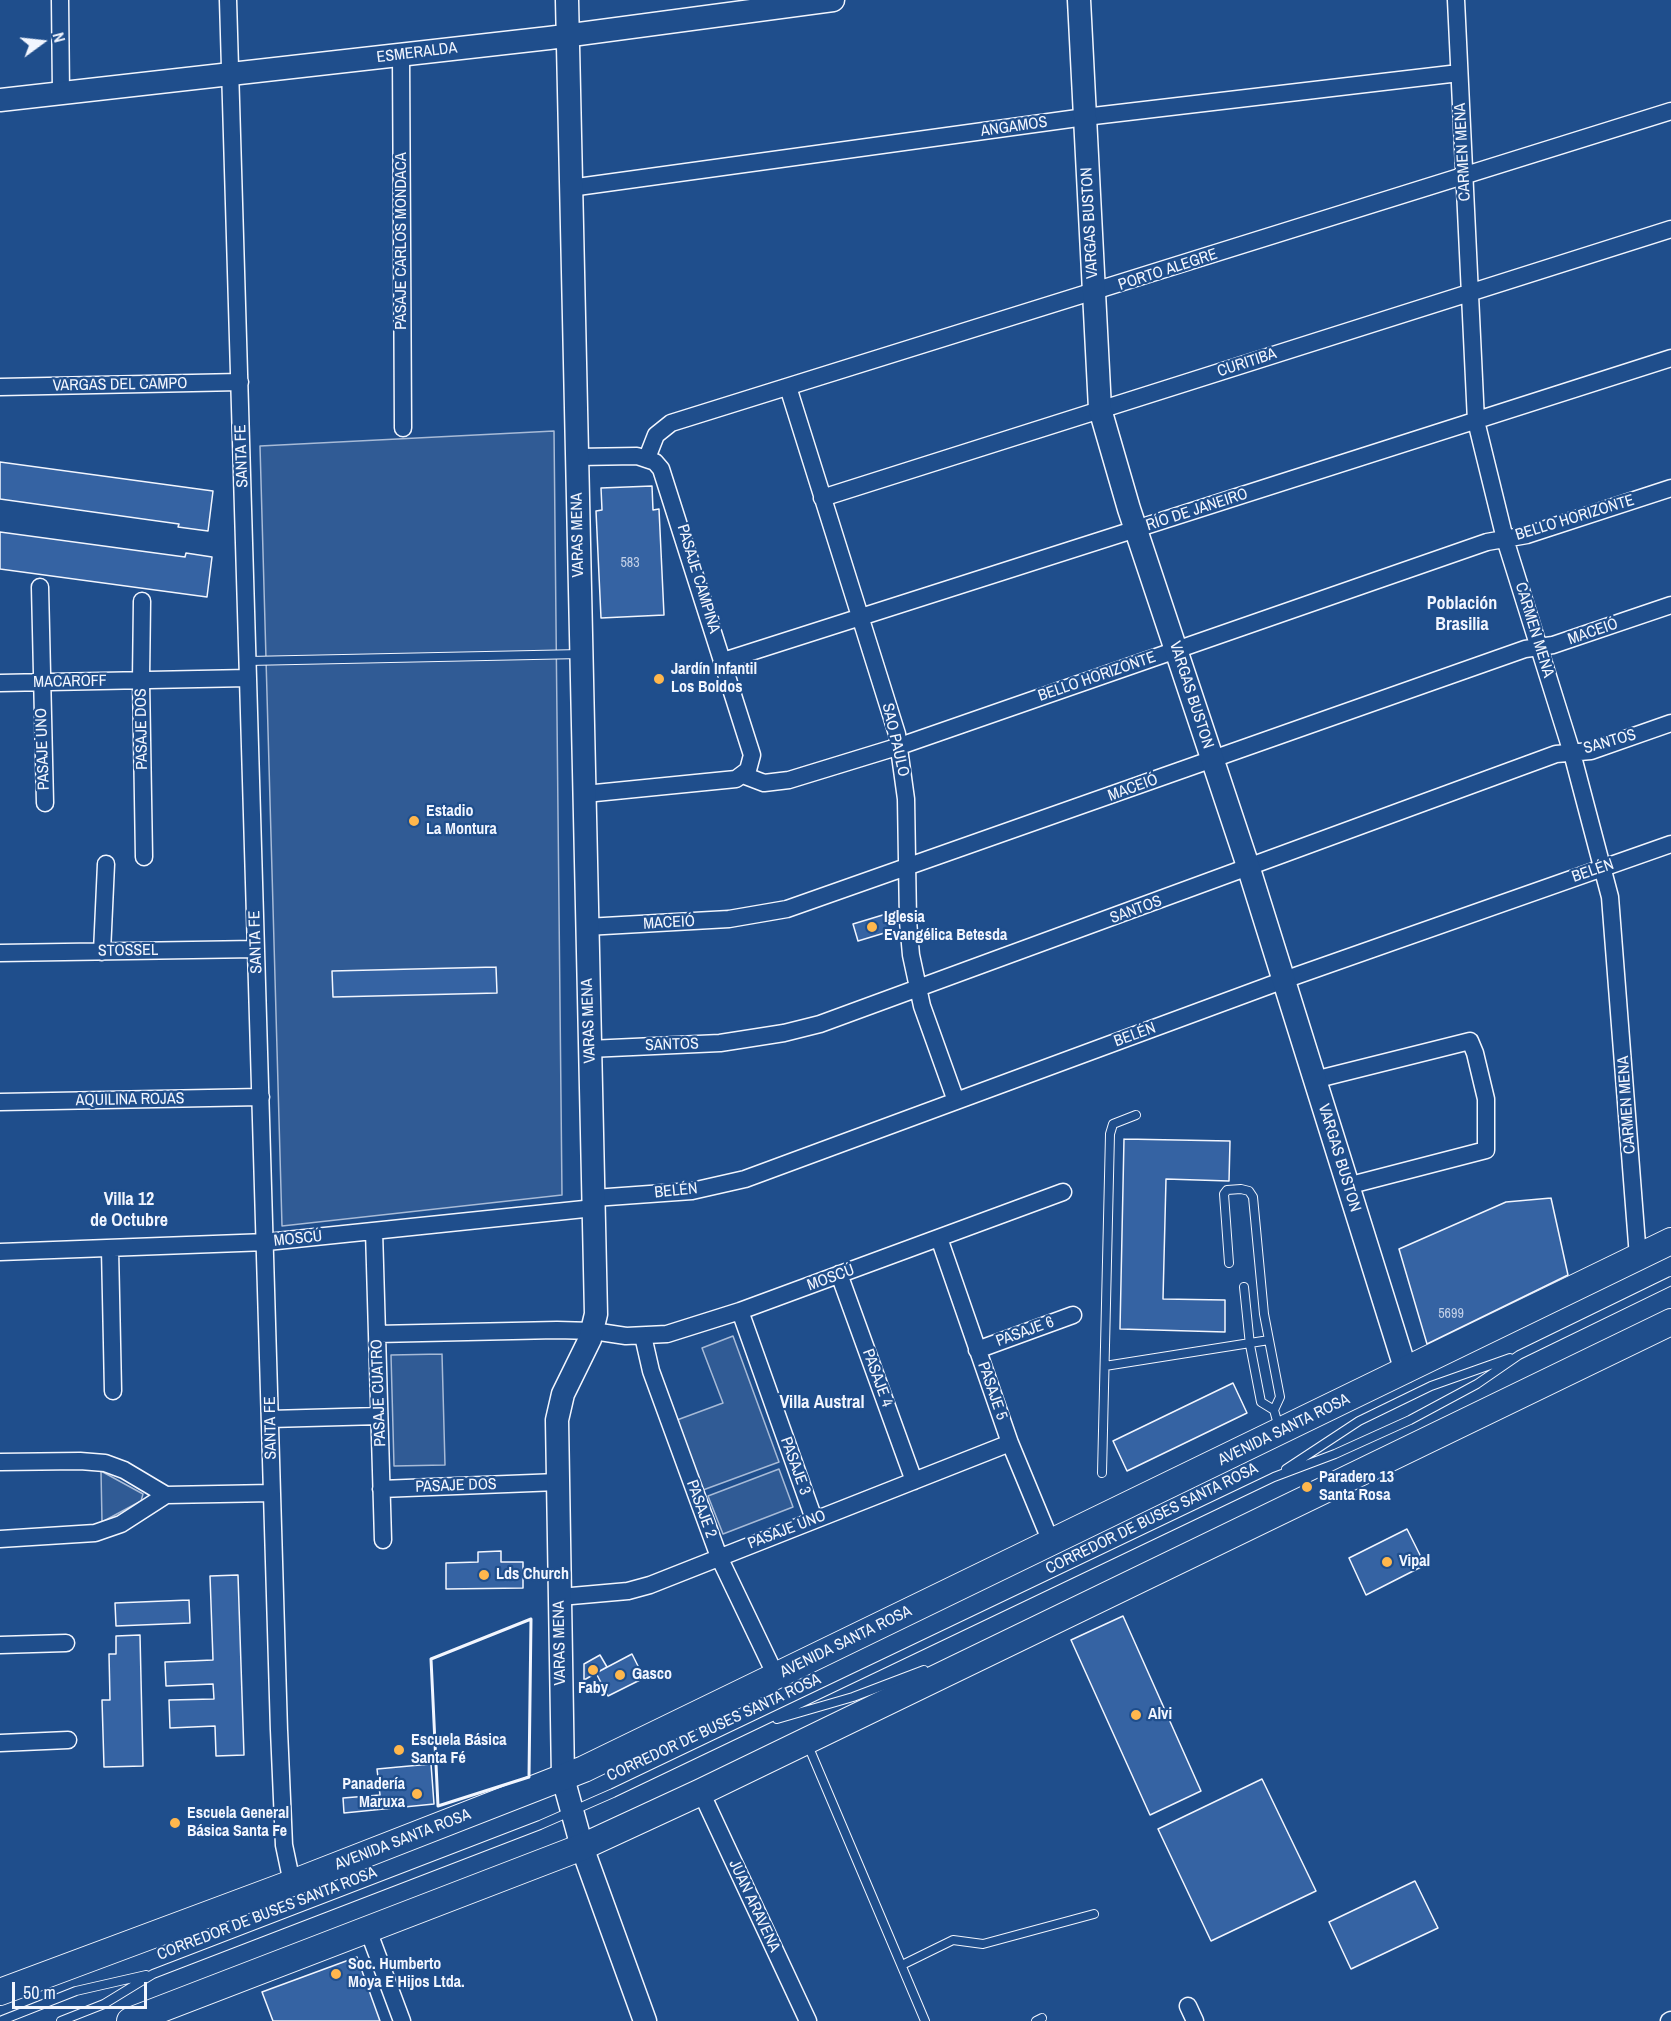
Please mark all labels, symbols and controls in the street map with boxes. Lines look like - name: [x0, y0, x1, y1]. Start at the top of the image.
- north arrow: [12, 12, 72, 72]
- text: N: [48, 30, 71, 45]
- street label: ESMERALDA: [376, 39, 458, 67]
- street label: CARMEN MENA: [1451, 102, 1475, 202]
- street label: ANGAMOS: [979, 113, 1049, 141]
- street label: PASAJE CARLOS MONDACA: [392, 152, 412, 330]
- street label: VARGAS BUSTON: [1077, 167, 1103, 279]
- street label: PORTO ALEGRE: [1116, 245, 1220, 295]
- street label: CURITIBA: [1215, 344, 1279, 382]
- street label: VARGAS DEL CAMPO: [53, 374, 187, 396]
- street label: SANTA FE: [231, 424, 253, 488]
- street label: RÍO DE JANEIRO: [1144, 485, 1250, 535]
- street label: BELLO HORIZONTE: [1513, 491, 1637, 545]
- street label: VARAS MENA: [568, 492, 588, 578]
- street label: PASAJE CAMPIÑA: [672, 522, 724, 636]
- house number: 583: [620, 555, 640, 571]
- street label: CARMEN MENA: [1510, 580, 1558, 680]
- district label: Población Brasilia: [1427, 593, 1497, 636]
- street label: MACEIÓ: [1565, 614, 1621, 650]
- street label: VARGAS BUSTON: [1165, 639, 1217, 751]
- street label: BELLO HORIZONTE: [1036, 648, 1158, 706]
- place label: Jardín Infantil Los Boldos: [671, 660, 757, 698]
- street label: MACAROFF: [33, 672, 107, 692]
- marker: Jardín Infantil Los Boldos: [652, 672, 666, 686]
- street label: PASAJE DOS: [132, 688, 152, 770]
- street label: SAO PAULO: [877, 701, 913, 779]
- street label: PASAJE UNO: [32, 708, 54, 790]
- street label: SANTOS: [1582, 725, 1638, 759]
- street label: MACEIÓ: [1105, 770, 1161, 806]
- place label: Estadio La Montura: [426, 802, 497, 840]
- marker: Estadio La Montura: [407, 814, 421, 828]
- street label: BELÉN: [1570, 855, 1616, 887]
- street label: SANTOS: [1107, 892, 1165, 928]
- place label: Iglesia Evangélica Betesda: [884, 908, 1007, 946]
- street label: SANTA FE: [245, 910, 267, 974]
- street label: MACEIÓ: [643, 912, 695, 934]
- marker: Iglesia Evangélica Betesda: [865, 920, 879, 934]
- street label: STOSSEL: [98, 941, 158, 961]
- street label: VARAS MENA: [578, 978, 600, 1064]
- street label: BELÉN: [1112, 1019, 1158, 1051]
- street label: SANTOS: [645, 1034, 699, 1056]
- street label: CARMEN MENA: [1614, 1055, 1640, 1155]
- street label: AQUILINA ROJAS: [76, 1089, 184, 1111]
- street label: VARGAS BUSTON: [1313, 1102, 1365, 1214]
- street label: BELÉN: [654, 1179, 698, 1203]
- district label: Villa 12 de Octubre: [90, 1189, 168, 1232]
- street label: MOSCÚ: [273, 1227, 323, 1251]
- street label: MOSCÚ: [805, 1261, 857, 1295]
- house number: 5699: [1438, 1306, 1464, 1322]
- street label: PASAJE 6: [993, 1313, 1057, 1351]
- street label: PASAJE CUATRO: [368, 1339, 390, 1447]
- street label: PASAJE 4: [858, 1346, 896, 1410]
- street label: PASAJE 5: [973, 1359, 1011, 1423]
- street label: AVENIDA SANTA ROSA: [1215, 1390, 1353, 1470]
- district label: Villa Austral: [779, 1392, 865, 1414]
- street label: SANTA FE: [261, 1396, 281, 1460]
- street label: PASAJE 3: [776, 1434, 814, 1498]
- street label: CORREDOR DE BUSES SANTA ROSA: [1043, 1459, 1261, 1579]
- place label: Paradero 13 Santa Rosa: [1319, 1468, 1394, 1506]
- street label: PASAJE DOS: [415, 1475, 497, 1497]
- street label: PASAJE 2: [682, 1477, 720, 1541]
- marker: Paradero 13 Santa Rosa: [1300, 1480, 1314, 1494]
- street label: PASAJE UNO: [745, 1506, 829, 1554]
- place label: Vipal: [1399, 1552, 1430, 1572]
- marker: Vipal: [1380, 1555, 1394, 1569]
- place label: Lds Church: [496, 1565, 569, 1585]
- marker: Lds Church: [477, 1568, 491, 1582]
- street label: VARAS MENA: [550, 1600, 570, 1686]
- street label: AVENIDA SANTA ROSA: [777, 1602, 915, 1682]
- marker: Faby: [586, 1663, 600, 1677]
- place label: Gasco: [632, 1665, 672, 1685]
- marker: Gasco: [613, 1668, 627, 1682]
- street label: CORREDOR DE BUSES SANTA ROSA: [604, 1670, 824, 1786]
- place label: Faby: [578, 1679, 608, 1699]
- place label: Alvi: [1148, 1705, 1172, 1725]
- marker: Alvi: [1129, 1708, 1143, 1722]
- place label: Escuela Básica Santa Fé: [411, 1731, 507, 1769]
- marker: Escuela Básica Santa Fé: [392, 1743, 406, 1757]
- place label: Panadería Maruxa: [342, 1775, 405, 1813]
- marker: Panadería Maruxa: [410, 1787, 424, 1801]
- place label: Escuela General Básica Santa Fe: [187, 1804, 289, 1842]
- street label: AVENIDA SANTA ROSA: [332, 1805, 474, 1875]
- marker: Escuela General Básica Santa Fe: [168, 1816, 182, 1830]
- street label: JUAN ARAVENA: [724, 1857, 784, 1955]
- street label: CORREDOR DE BUSES SANTA ROSA: [154, 1863, 380, 1965]
- place label: Soc. Humberto Moya E Hijos Ltda.: [348, 1955, 465, 1993]
- marker: Soc. Humberto Moya E Hijos Ltda.: [329, 1967, 343, 1981]
- scale bar: [15, 1970, 150, 2008]
- text: 50 m: [23, 1980, 56, 2005]

